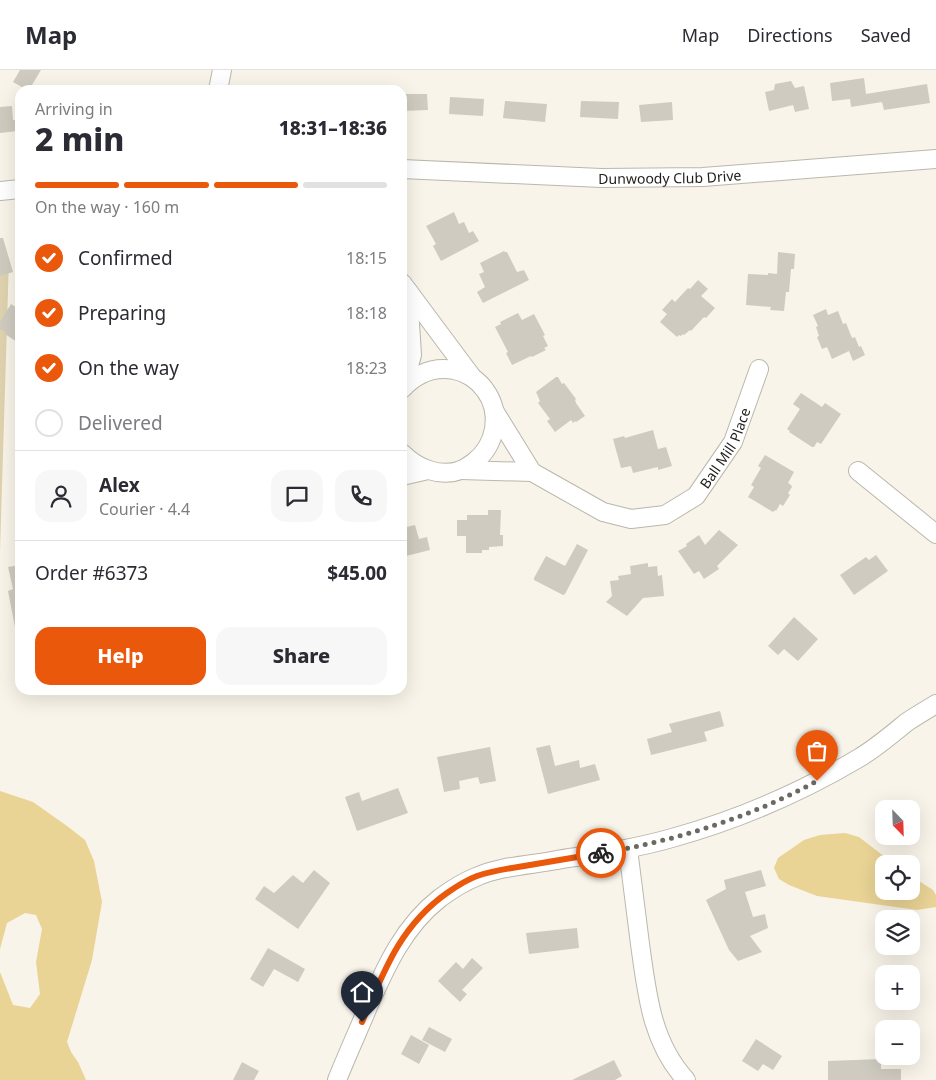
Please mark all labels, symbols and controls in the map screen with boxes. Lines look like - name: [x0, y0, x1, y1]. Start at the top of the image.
- text: Map: [25, 18, 77, 51]
- text: Map: [682, 23, 719, 47]
- text: Directions: [747, 23, 833, 47]
- text: Saved: [861, 23, 911, 47]
- text: Arriving in: [35, 98, 113, 120]
- text: 18:31–18:36: [279, 115, 387, 141]
- text: 2 min: [35, 117, 124, 160]
- street label: Dunwoody Club Drive: [598, 165, 742, 188]
- text: On the way · 160 m: [35, 196, 179, 218]
- icon: check: [35, 244, 63, 272]
- text: Confirmed: [78, 245, 173, 271]
- text: 18:15: [346, 247, 387, 269]
- icon: check: [35, 299, 63, 327]
- text: Preparing: [78, 300, 166, 326]
- text: 18:18: [346, 302, 387, 324]
- icon: check: [35, 354, 63, 382]
- text: On the way: [78, 355, 179, 381]
- text: 18:23: [346, 357, 387, 379]
- street label: Ball Mill Place: [695, 405, 754, 492]
- text: Delivered: [78, 410, 163, 436]
- button: person: [35, 470, 87, 522]
- button: chat: [271, 470, 323, 522]
- button: phone: [335, 470, 387, 522]
- text: Alex: [99, 472, 140, 498]
- text: Courier · 4.4: [99, 498, 190, 520]
- text: Order #6373: [35, 560, 148, 586]
- text: $45.00: [327, 560, 387, 586]
- button: Help: [35, 627, 206, 685]
- button: Share: [216, 627, 387, 685]
- pin: [796, 730, 838, 781]
- icon: bag: [803, 737, 831, 765]
- north arrow: [875, 800, 920, 845]
- map controls: [875, 800, 920, 1065]
- courier: [576, 828, 626, 878]
- icon: bike: [587, 839, 615, 867]
- button: locate: [875, 855, 920, 900]
- button: layers: [875, 910, 920, 955]
- button: +: [875, 965, 920, 1010]
- pin: [341, 971, 383, 1022]
- icon: home: [348, 978, 376, 1006]
- button: −: [875, 1020, 920, 1065]

